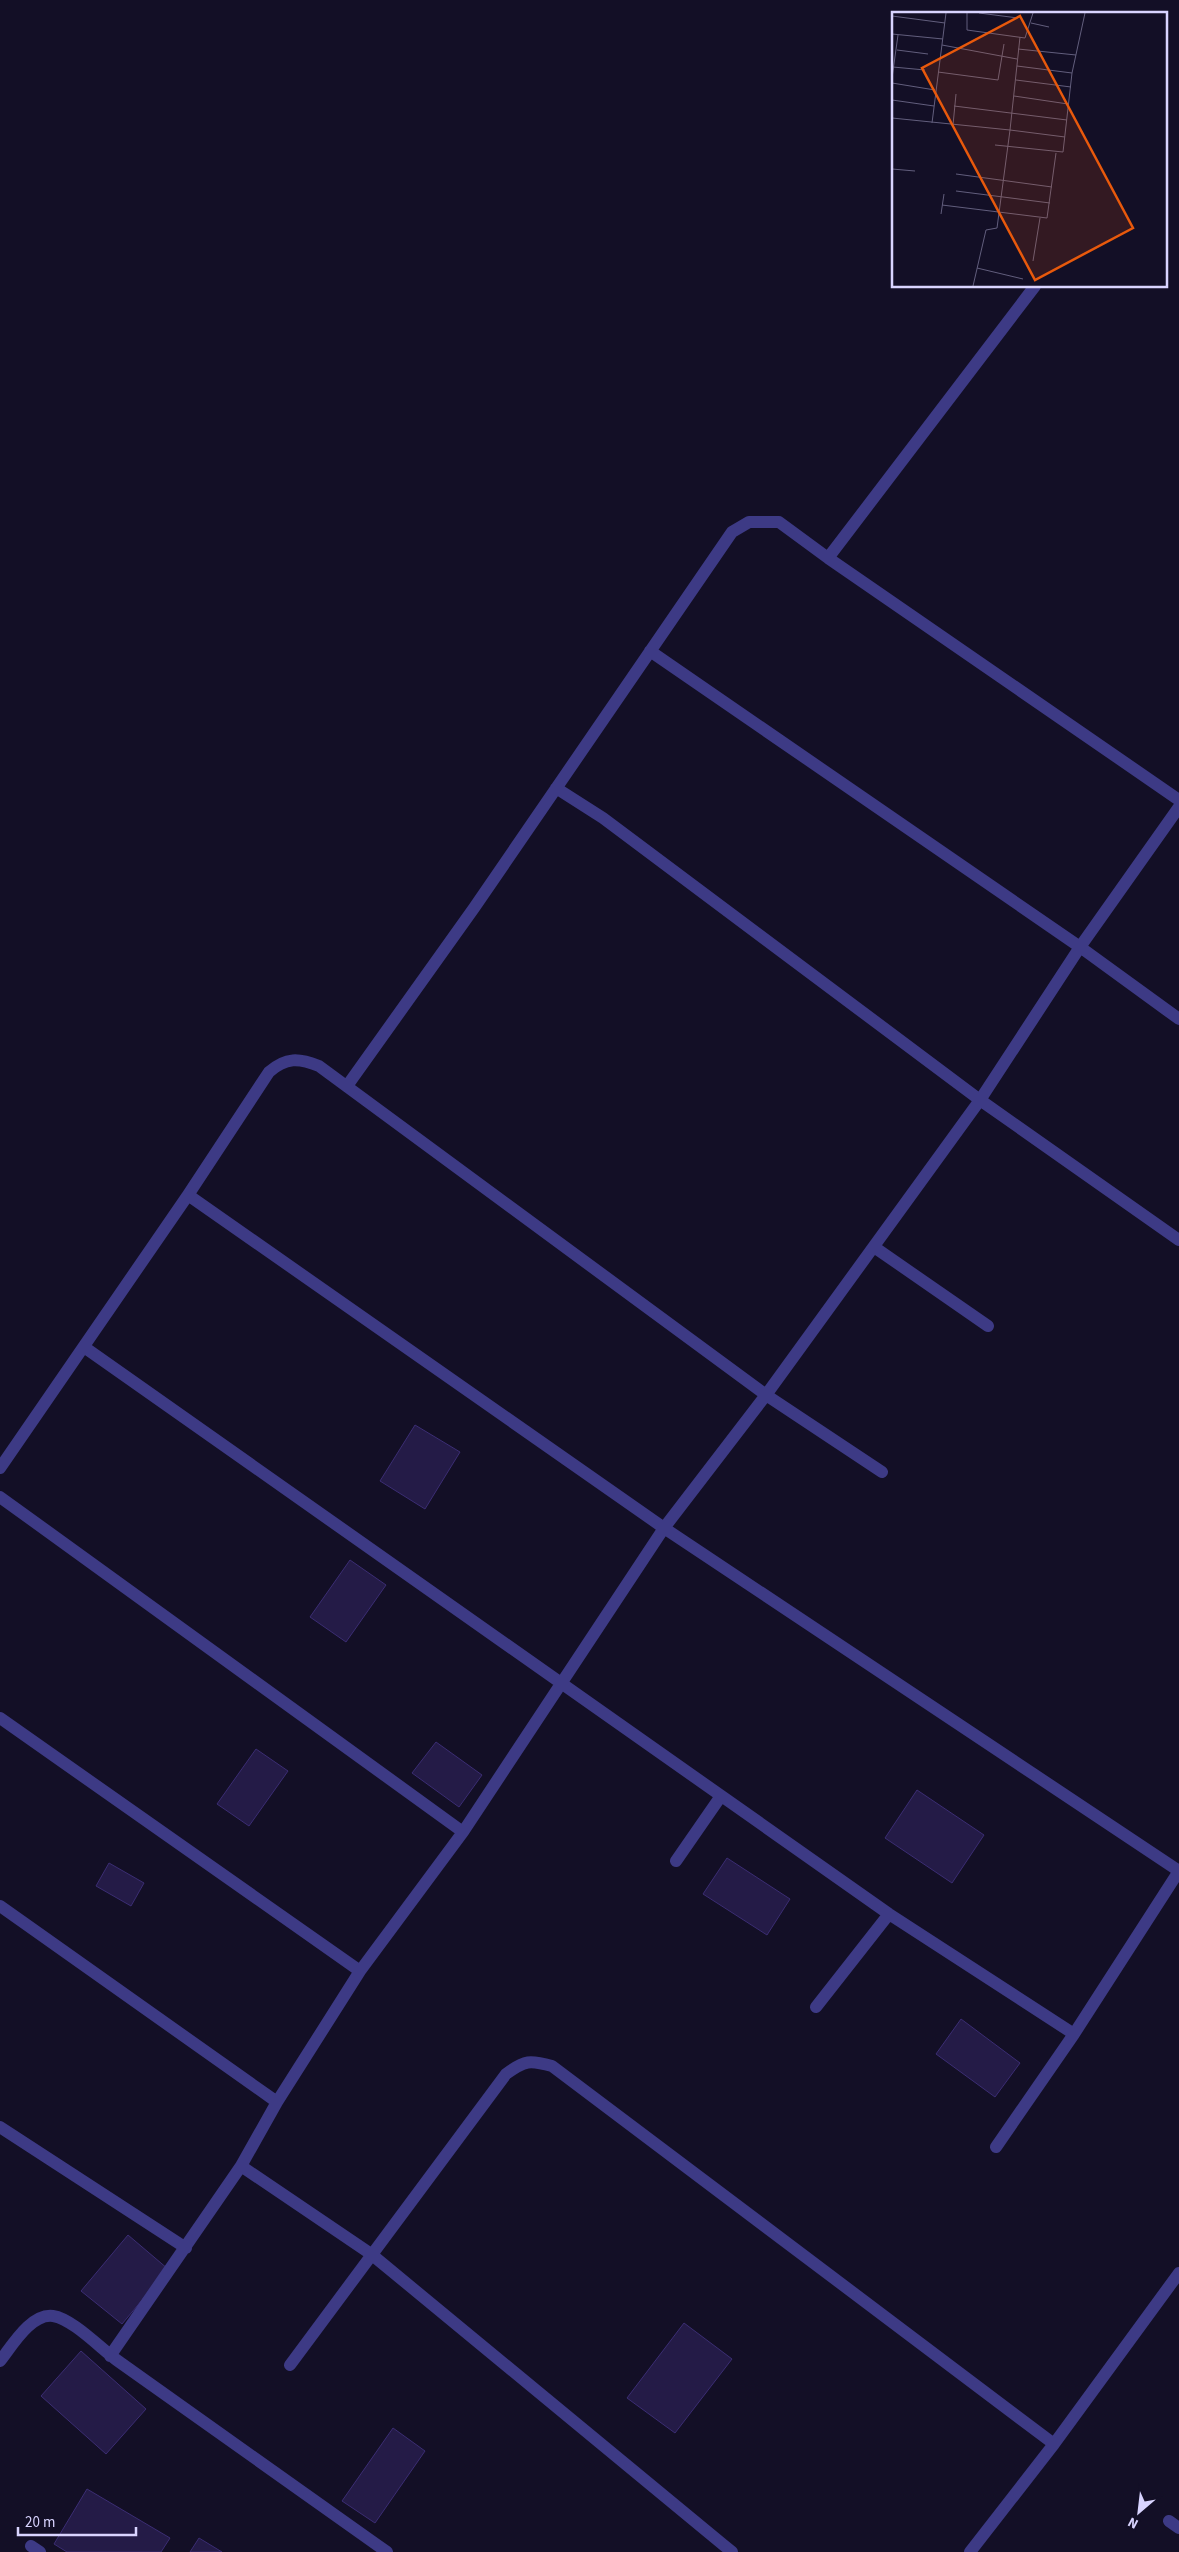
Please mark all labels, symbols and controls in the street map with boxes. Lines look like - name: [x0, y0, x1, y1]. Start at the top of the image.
- inset map: [892, 12, 1166, 288]
- north arrow: [1114, 2487, 1164, 2537]
- scale bar: [18, 2504, 135, 2536]
- text: 20 m: [25, 2512, 55, 2533]
- text: N: [1125, 2512, 1142, 2534]

